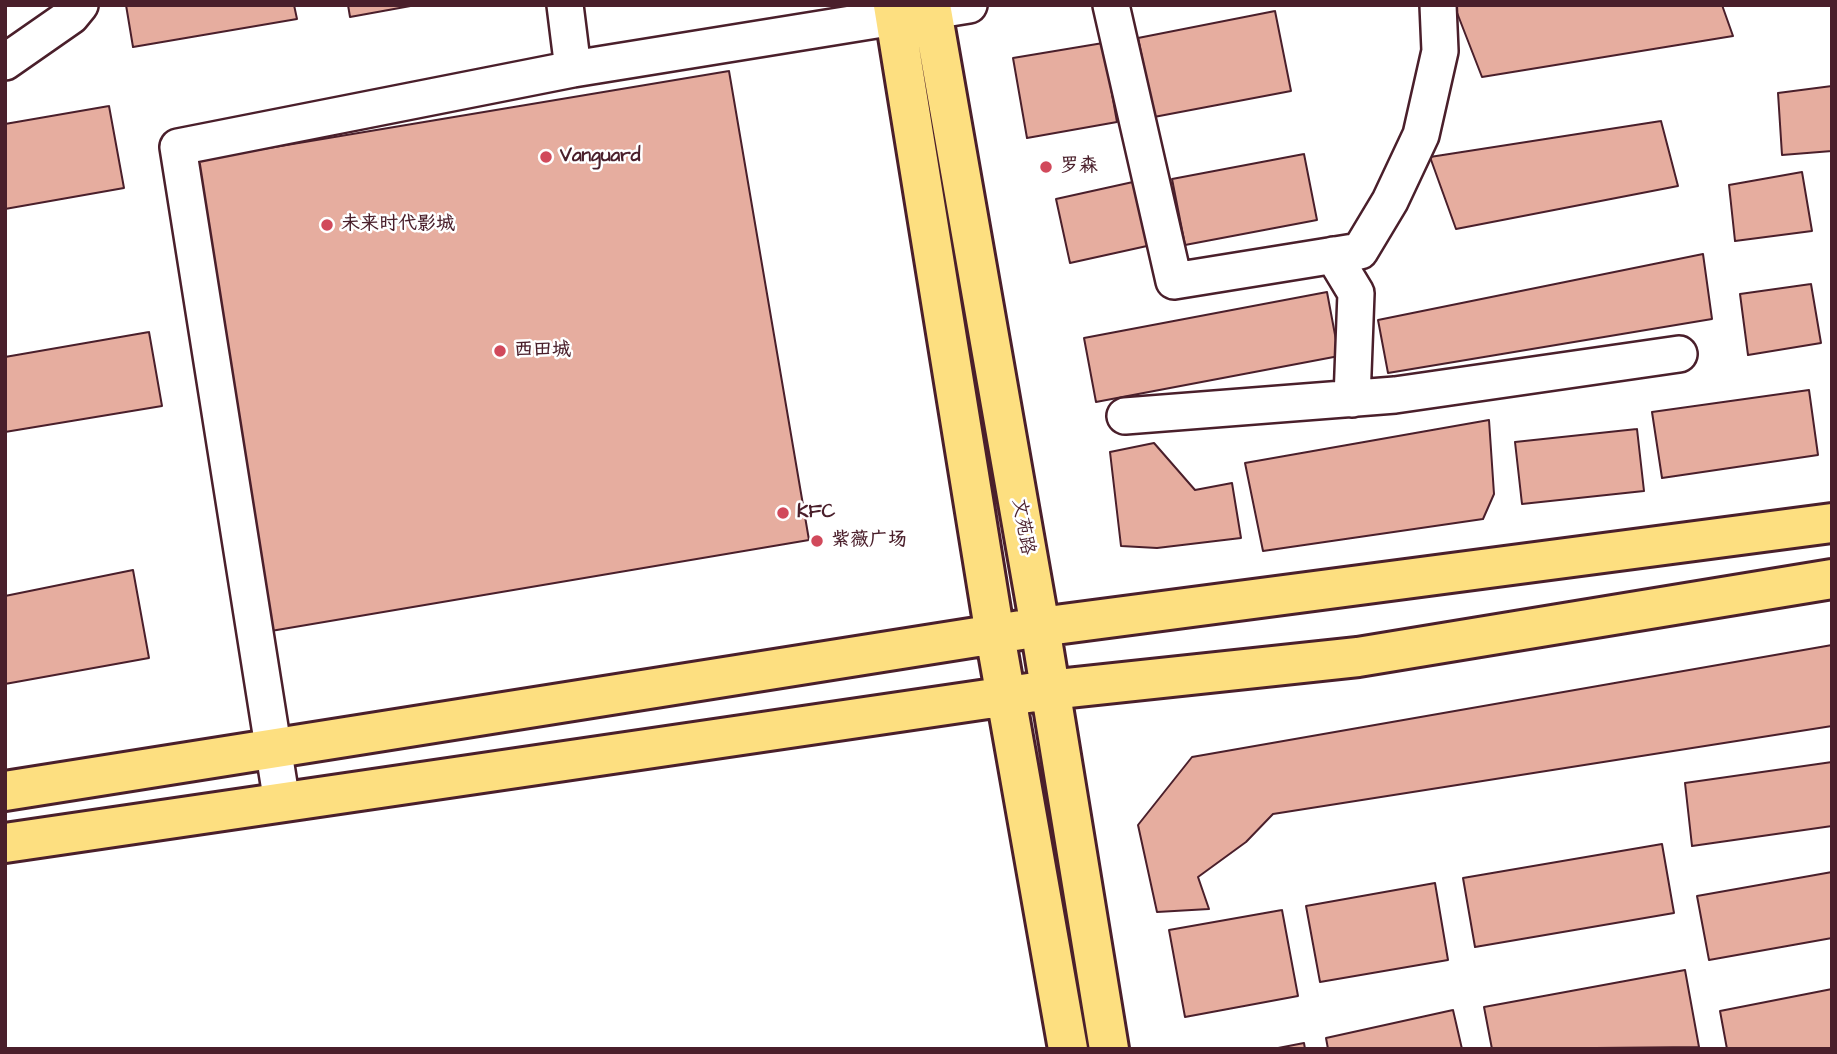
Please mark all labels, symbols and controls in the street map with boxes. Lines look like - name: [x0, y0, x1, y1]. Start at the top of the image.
- place label: Vanguard: [560, 146, 640, 168]
- marker: Vanguard: [538, 149, 554, 165]
- place label: 罗森: [1060, 156, 1098, 178]
- marker: 罗森: [1038, 159, 1054, 175]
- place label: 未来时代影城: [341, 214, 455, 236]
- marker: 未来时代影城: [319, 217, 335, 233]
- place label: 西田城: [514, 340, 571, 362]
- marker: 西田城: [492, 343, 508, 359]
- street label: 文苑路: [1006, 497, 1038, 557]
- place label: KFC: [797, 502, 835, 524]
- marker: KFC: [775, 505, 791, 521]
- place label: 紫薇广场: [831, 530, 907, 552]
- marker: 紫薇广场: [809, 533, 825, 549]

